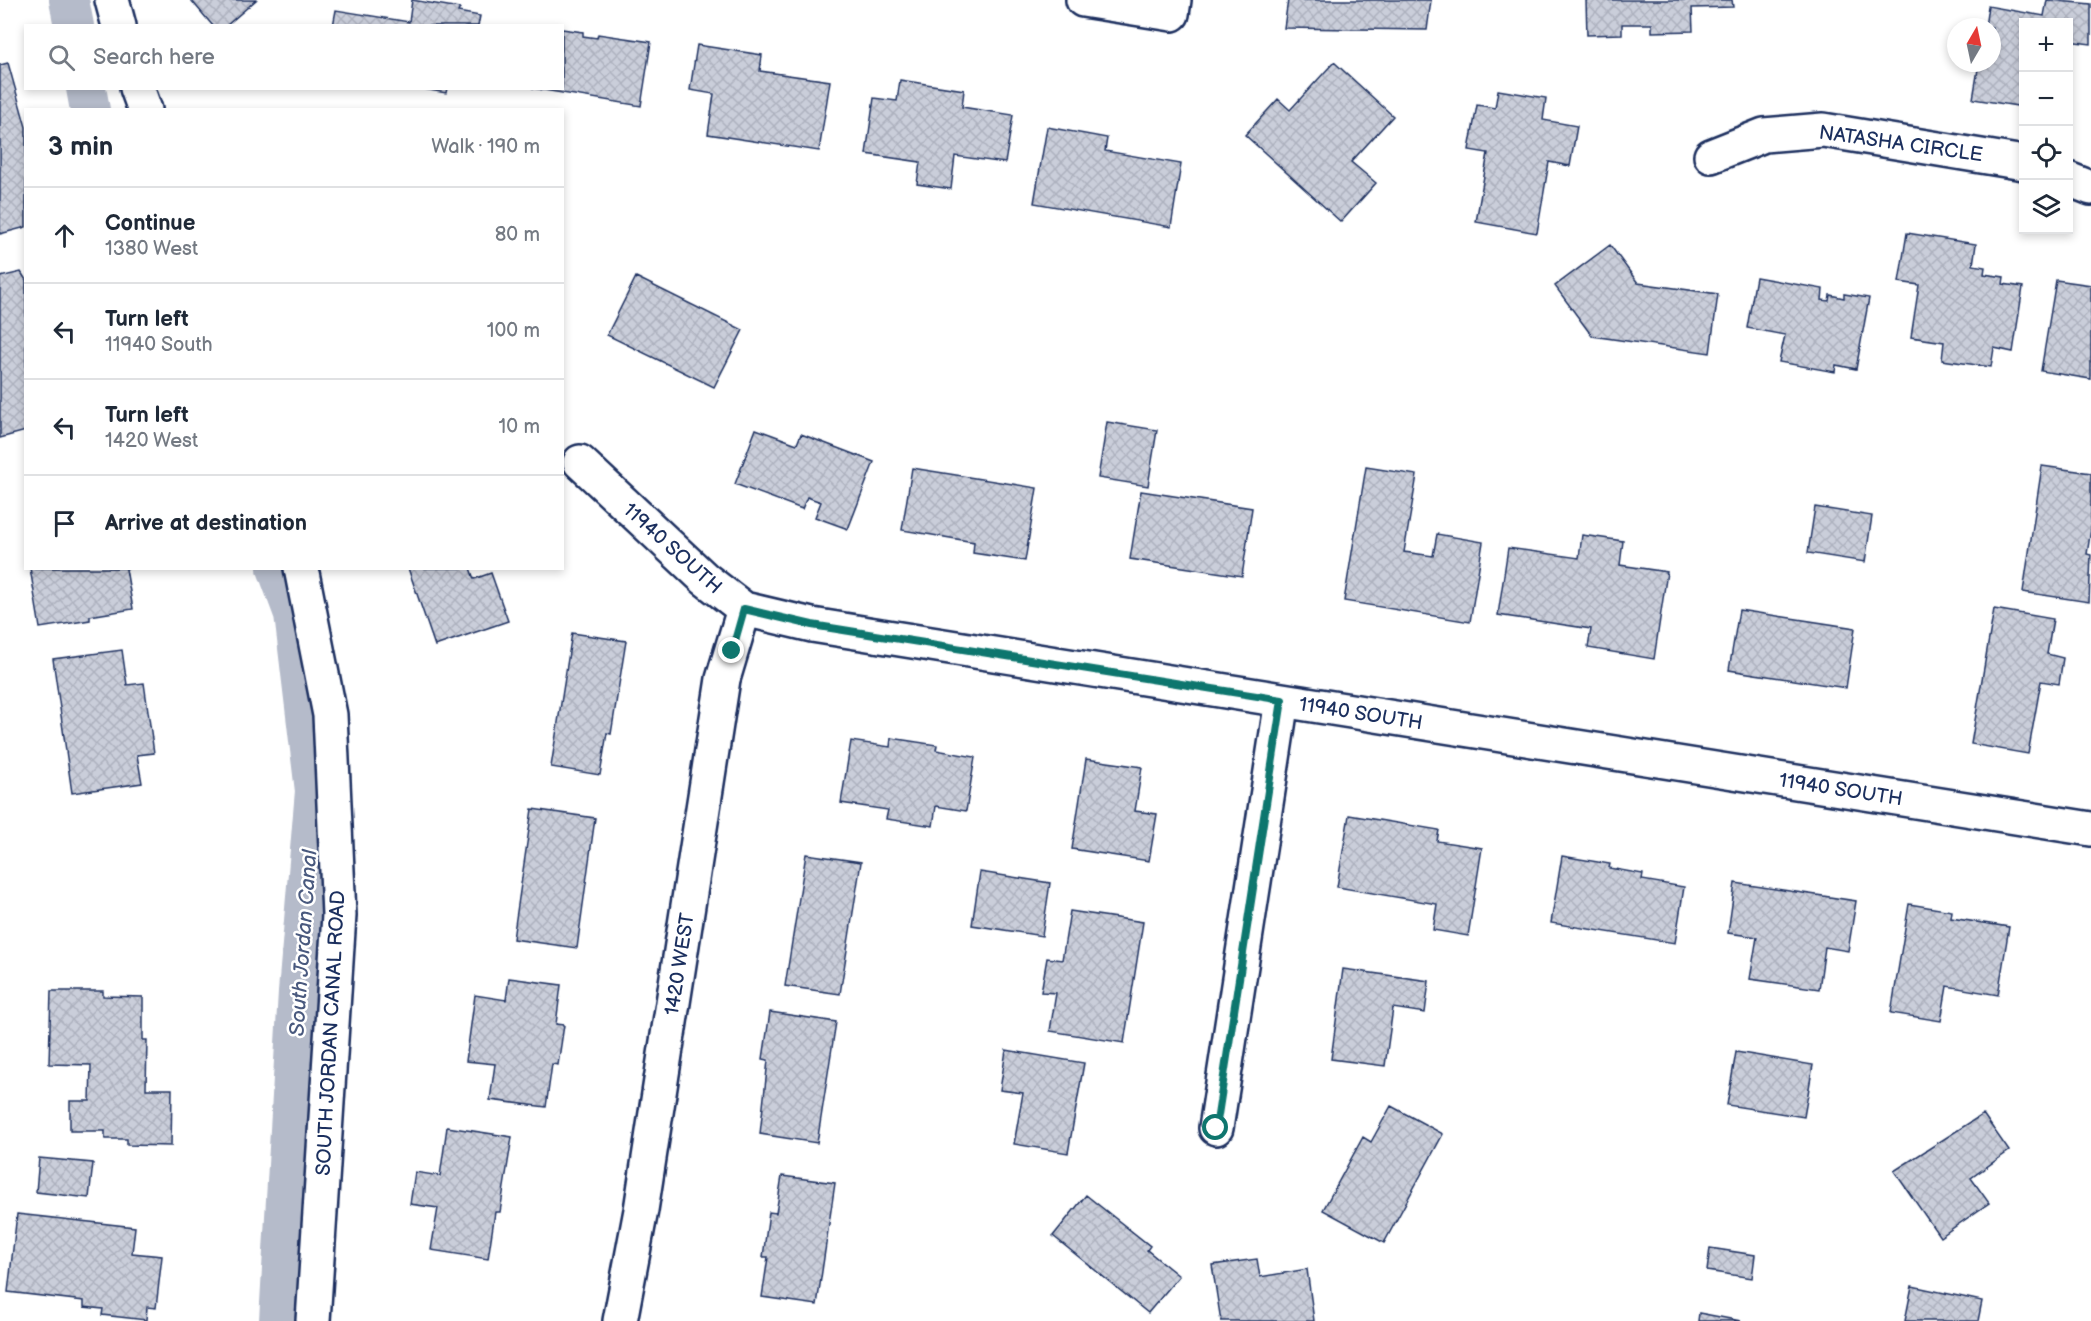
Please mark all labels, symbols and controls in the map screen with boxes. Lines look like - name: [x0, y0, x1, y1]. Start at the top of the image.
- north arrow: [1947, 18, 2001, 72]
- map controls: [2019, 18, 2073, 234]
- button: +: [2019, 18, 2073, 72]
- search box: [24, 24, 564, 90]
- icon: search: [45, 41, 78, 74]
- text: Search here: [93, 44, 215, 71]
- button: −: [2019, 72, 2073, 126]
- street label: NATASHA CIRCLE: [1817, 121, 1984, 167]
- button: locate: [2019, 126, 2073, 180]
- text: 3 min: [48, 132, 113, 163]
- text: Walk · 190 m: [431, 135, 540, 159]
- button: layers: [2019, 180, 2073, 234]
- text: Continue: [105, 210, 195, 237]
- icon: ahead: [48, 219, 81, 252]
- text: 80 m: [495, 223, 540, 247]
- text: 1380 West: [105, 237, 198, 261]
- text: Turn left: [105, 306, 189, 333]
- icon: left: [48, 315, 81, 348]
- text: 100 m: [487, 319, 540, 343]
- text: 11940 South: [105, 333, 213, 357]
- text: Turn left: [105, 402, 189, 429]
- icon: left: [48, 411, 81, 444]
- text: 10 m: [499, 415, 540, 439]
- text: 1420 West: [105, 429, 198, 453]
- street label: 11940 SOUTH: [618, 498, 727, 599]
- icon: arrive: [48, 507, 81, 540]
- text: Arrive at destination: [105, 510, 307, 537]
- route end: [718, 637, 744, 663]
- street label: 11940 SOUTH: [1297, 692, 1424, 736]
- street label: 11940 SOUTH: [1777, 768, 1904, 812]
- water label: South Jordan Canal: [285, 848, 323, 1037]
- street label: SOUTH JORDAN CANAL ROAD: [312, 890, 350, 1176]
- street label: 1420 WEST: [660, 911, 700, 1017]
- route start: [1202, 1114, 1228, 1140]

